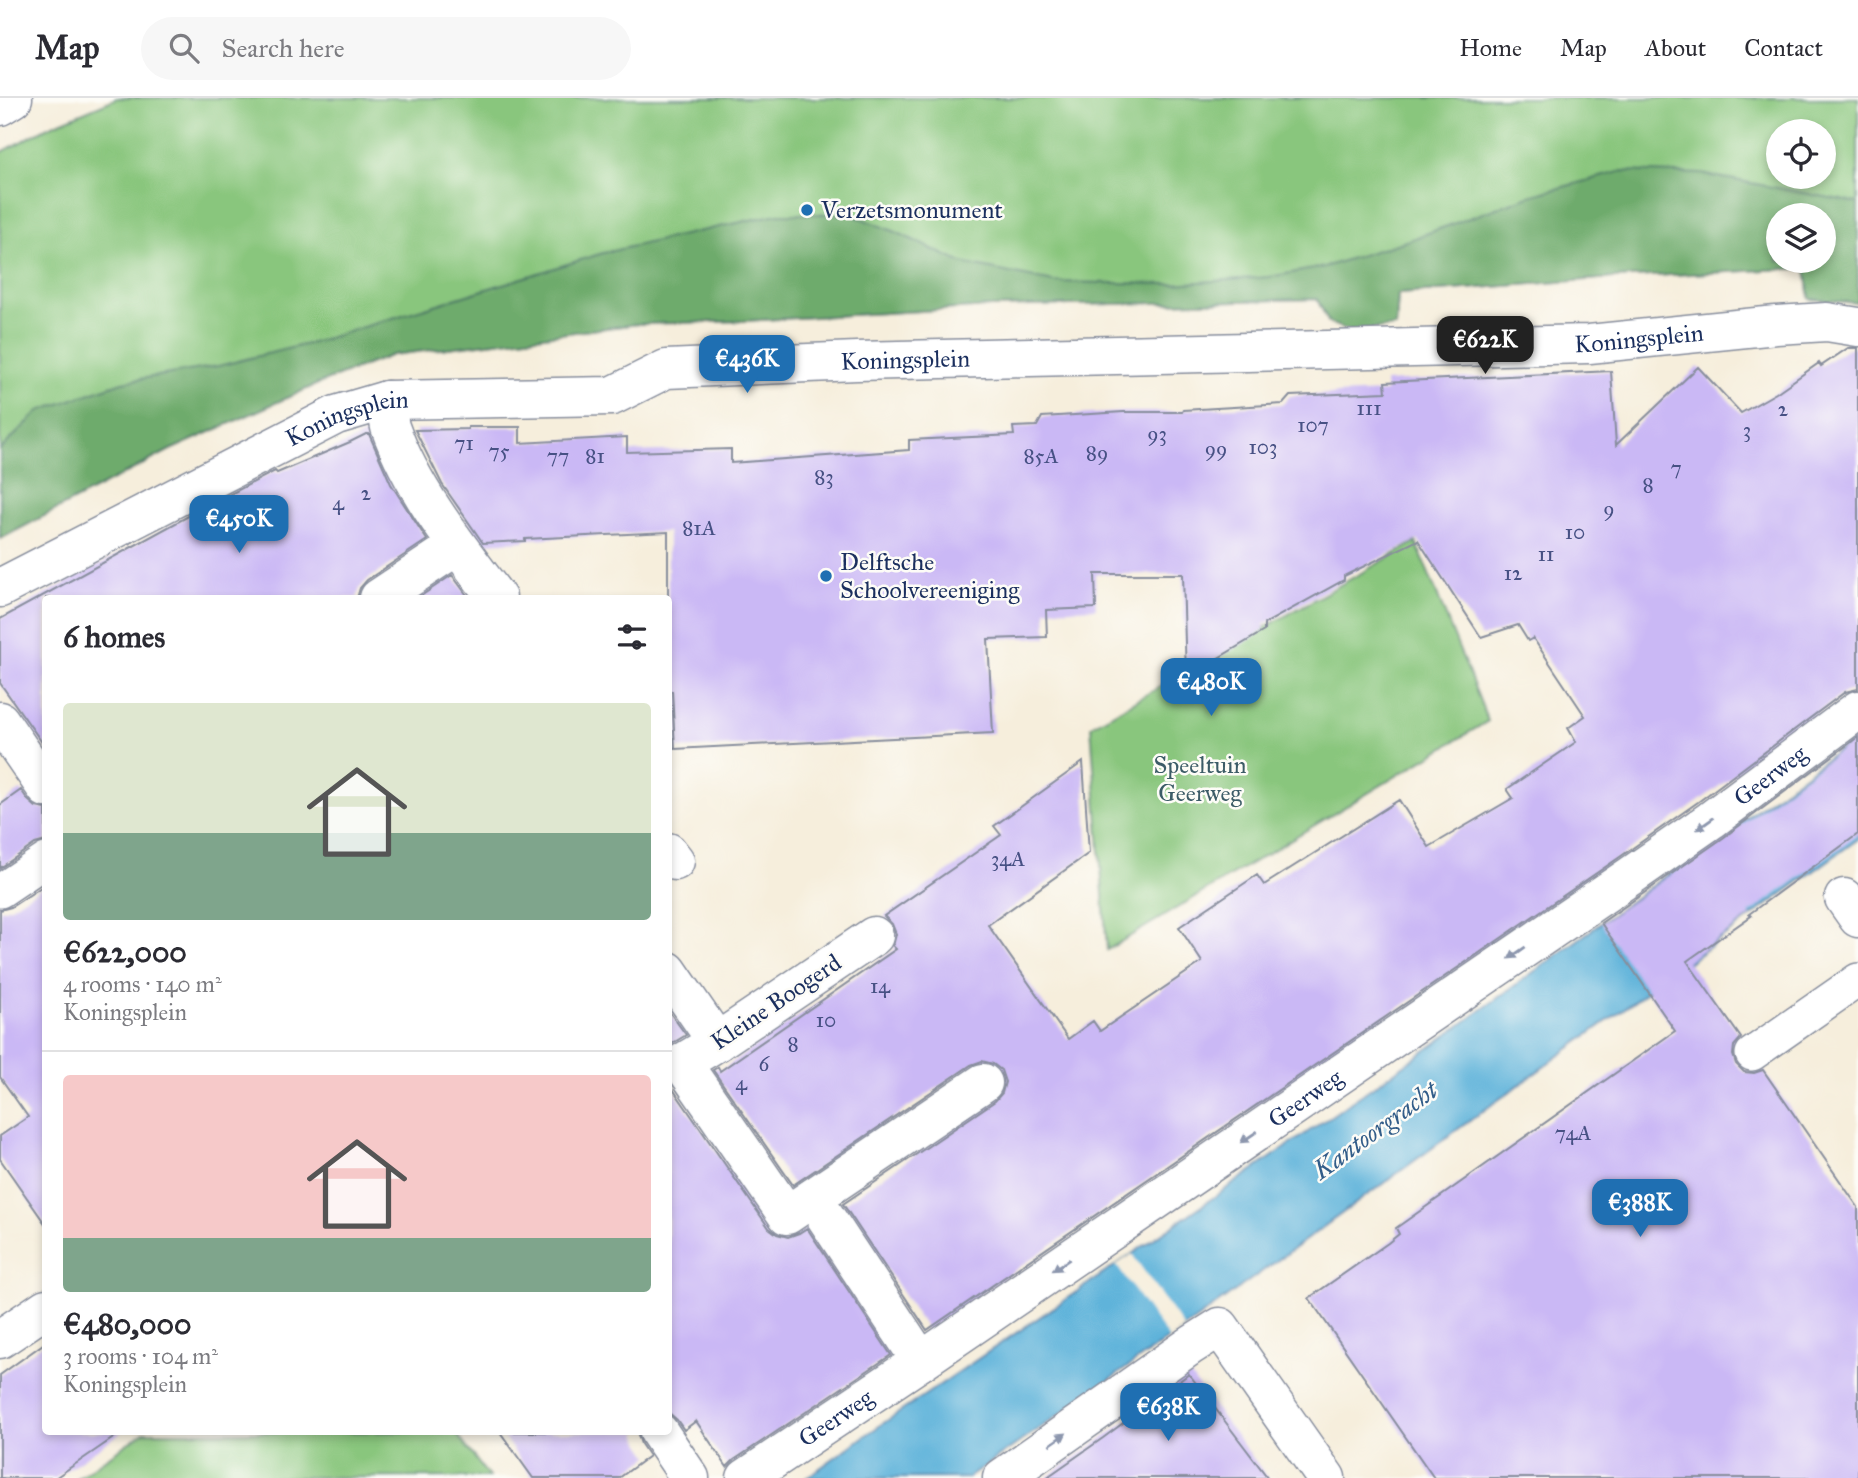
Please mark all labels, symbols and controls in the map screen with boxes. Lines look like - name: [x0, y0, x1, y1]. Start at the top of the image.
- search box: [141, 17, 631, 80]
- text: Map: [35, 28, 99, 68]
- icon: search: [165, 29, 203, 67]
- text: Search here: [221, 32, 345, 64]
- text: Home: [1459, 33, 1522, 63]
- text: Map: [1560, 33, 1607, 63]
- text: About: [1645, 33, 1706, 63]
- text: Contact: [1744, 33, 1823, 63]
- map controls: [1766, 119, 1836, 273]
- button: locate: [1766, 119, 1836, 189]
- place label: Verzetsmonument: [820, 195, 1003, 225]
- marker: Verzetsmonument: [799, 202, 815, 218]
- button: layers: [1766, 203, 1836, 273]
- pin: €622K: [1436, 316, 1534, 376]
- street label: Koningsplein: [1574, 317, 1705, 359]
- text: €622K: [1453, 325, 1517, 353]
- pin: €436K: [698, 336, 796, 395]
- street label: Koningsplein: [840, 343, 970, 377]
- text: €436K: [715, 344, 779, 372]
- street label: Koningsplein: [281, 385, 409, 453]
- house number: 111: [1357, 395, 1381, 421]
- house number: 2: [1778, 396, 1789, 422]
- house number: 107: [1297, 412, 1329, 438]
- house number: 3: [1743, 417, 1751, 443]
- house number: 93: [1147, 421, 1167, 447]
- house number: 71: [454, 430, 474, 456]
- house number: 103: [1249, 434, 1277, 460]
- house number: 99: [1205, 436, 1227, 462]
- house number: 75: [489, 438, 510, 464]
- house number: 89: [1086, 440, 1108, 466]
- house number: 77: [547, 443, 569, 469]
- house number: 81: [585, 443, 605, 469]
- house number: 85A: [1023, 443, 1059, 469]
- house number: 7: [1670, 455, 1682, 481]
- house number: 83: [814, 464, 834, 490]
- house number: 8: [1642, 472, 1654, 498]
- house number: 2: [361, 480, 372, 506]
- house number: 4: [332, 490, 345, 516]
- pin: €450K: [190, 496, 288, 555]
- house number: 9: [1603, 496, 1615, 522]
- text: €450K: [205, 504, 273, 532]
- house number: 81A: [682, 515, 716, 541]
- house number: 10: [1565, 519, 1585, 545]
- house number: 11: [1538, 541, 1554, 567]
- place label: Delftsche Schoolvereeniging: [840, 547, 1020, 605]
- house number: 12: [1504, 560, 1523, 586]
- marker: Delftsche Schoolvereeniging: [818, 568, 834, 584]
- icon: filters: [613, 618, 651, 656]
- text: 6 homes: [63, 619, 165, 655]
- pin: €480K: [1162, 658, 1260, 718]
- text: €480K: [1177, 667, 1245, 695]
- street label: Geerweg: [1728, 738, 1813, 813]
- icon: home: [294, 749, 420, 875]
- park label: Speeltuin Geerweg: [1153, 750, 1247, 808]
- one-way arrow: [1696, 817, 1714, 831]
- house number: 34A: [991, 846, 1025, 872]
- text: €622,000: [63, 934, 187, 970]
- one-way arrow: [1508, 946, 1526, 960]
- street label: Kleine Boogerd: [705, 947, 847, 1057]
- text: 4 rooms · 140 m²: [63, 970, 222, 998]
- house number: 14: [870, 973, 891, 999]
- text: Koningsplein: [63, 998, 187, 1026]
- house number: 10: [816, 1007, 836, 1033]
- house number: 8: [787, 1031, 799, 1057]
- house number: 6: [759, 1051, 771, 1077]
- street label: Geerweg: [1262, 1062, 1349, 1134]
- house number: 4: [735, 1070, 748, 1096]
- water label: Kantoorgracht: [1305, 1073, 1445, 1187]
- house number: 74A: [1555, 1120, 1591, 1146]
- icon: home: [294, 1121, 420, 1247]
- one-way arrow: [1240, 1130, 1258, 1144]
- pin: €388K: [1591, 1180, 1689, 1239]
- text: €388K: [1608, 1188, 1672, 1216]
- one-way arrow: [1052, 1258, 1070, 1272]
- text: €480,000: [63, 1306, 191, 1342]
- text: 3 rooms · 104 m²: [63, 1342, 218, 1370]
- text: Koningsplein: [63, 1370, 187, 1398]
- street label: Geerweg: [793, 1382, 879, 1454]
- pin: €638K: [1119, 1384, 1217, 1443]
- text: €638K: [1136, 1392, 1200, 1420]
- one-way arrow: [1049, 1432, 1067, 1446]

